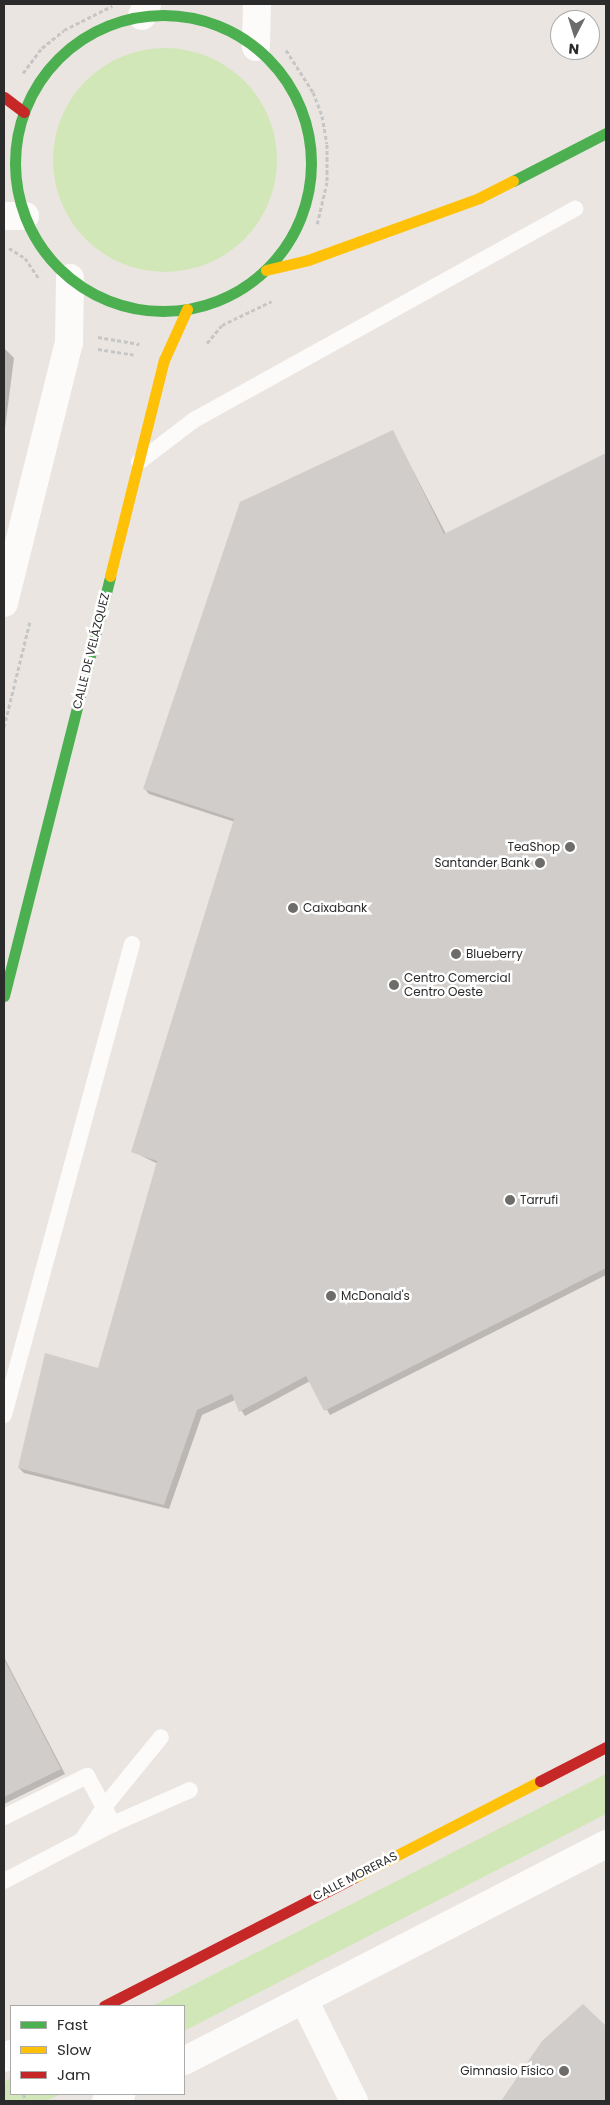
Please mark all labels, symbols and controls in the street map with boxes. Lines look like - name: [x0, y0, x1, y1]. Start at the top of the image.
- north arrow: [550, 10, 600, 60]
- text: N: [568, 39, 580, 59]
- street label: CALLE DE VELÁZQUEZ: [70, 591, 112, 711]
- place label: TeaShop: [507, 840, 560, 854]
- marker: TeaShop: [564, 841, 576, 853]
- place label: Santander Bank: [434, 856, 530, 870]
- marker: Santander Bank: [534, 857, 546, 869]
- place label: Caixabank: [303, 901, 367, 915]
- marker: Caixabank: [287, 902, 299, 914]
- place label: Blueberry: [466, 947, 523, 961]
- marker: Blueberry: [450, 948, 462, 960]
- place label: Centro Comercial Centro Oeste: [404, 971, 511, 999]
- marker: Centro Comercial Centro Oeste: [388, 979, 400, 991]
- place label: Tarrufi: [520, 1193, 558, 1207]
- marker: Tarrufi: [504, 1194, 516, 1206]
- place label: McDonald's: [341, 1289, 410, 1303]
- marker: McDonald's: [325, 1290, 337, 1302]
- street label: CALLE MORERAS: [310, 1849, 400, 1903]
- legend: [10, 2005, 185, 2095]
- text: Fast: [57, 2014, 88, 2035]
- text: Slow: [57, 2039, 91, 2060]
- text: Jam: [57, 2064, 91, 2085]
- place label: Gimnasio Físico: [460, 2064, 554, 2078]
- marker: Gimnasio Físico: [558, 2065, 570, 2077]

